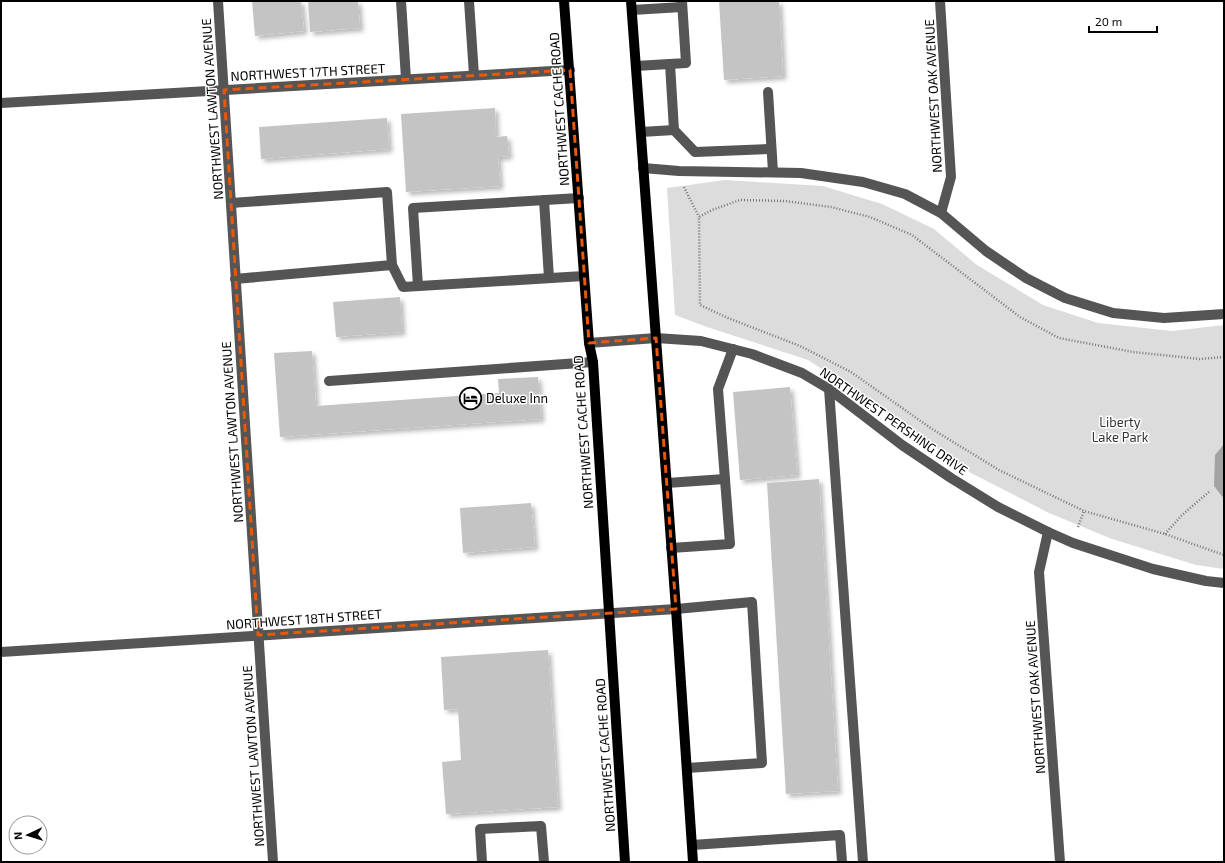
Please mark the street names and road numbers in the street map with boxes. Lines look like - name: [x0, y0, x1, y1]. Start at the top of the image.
- street label: NORTHWEST LAWTON AVENUE: [198, 18, 226, 200]
- street label: NORTHWEST OAK AVENUE: [921, 19, 945, 173]
- street label: NORTHWEST CACHE ROAD: [546, 32, 572, 186]
- street label: NORTHWEST 17TH STREET: [230, 60, 386, 84]
- street label: NORTHWEST LAWTON AVENUE: [218, 341, 246, 523]
- street label: NORTHWEST CACHE ROAD: [570, 355, 596, 509]
- street label: NORTHWEST PERSHING DRIVE: [817, 364, 971, 478]
- street label: NORTHWEST 18TH STREET: [226, 606, 383, 632]
- street label: NORTHWEST OAK AVENUE: [1022, 620, 1048, 774]
- street label: NORTHWEST LAWTON AVENUE: [239, 665, 267, 847]
- street label: NORTHWEST CACHE ROAD: [592, 678, 618, 832]

